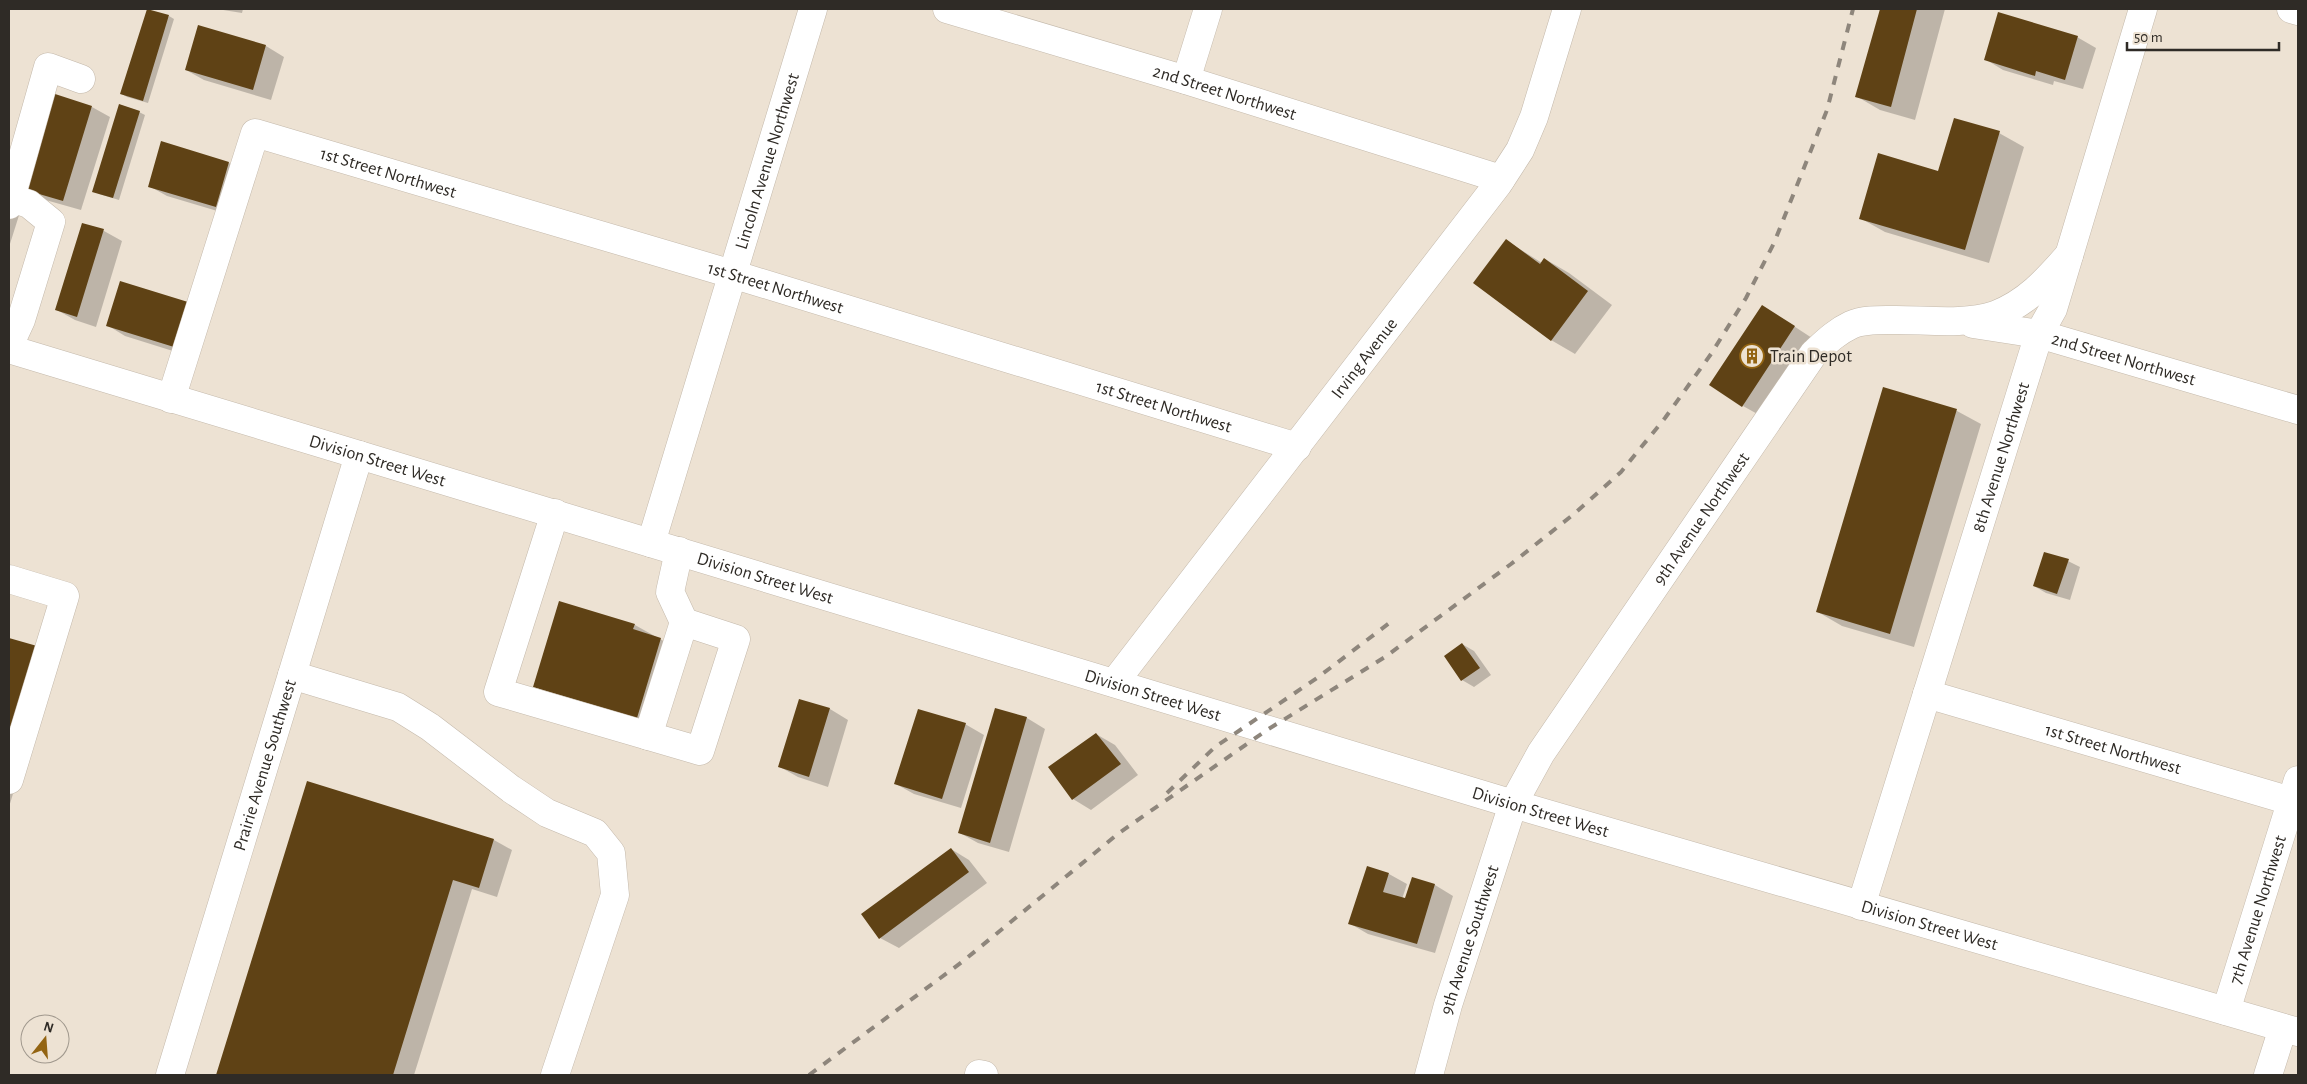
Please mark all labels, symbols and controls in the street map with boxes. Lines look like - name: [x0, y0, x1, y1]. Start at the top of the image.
- scale bar: [2127, 20, 2280, 52]
- text: 50 m: [2134, 30, 2163, 45]
- street label: 2nd Street Northwest: [1151, 63, 1299, 124]
- street label: Lincoln Avenue Northwest: [733, 71, 803, 252]
- street label: 1st Street Northwest: [318, 145, 458, 202]
- street label: 1st Street Northwest: [705, 259, 846, 318]
- street label: Irving Avenue: [1328, 315, 1401, 402]
- street label: 2nd Street Northwest: [2049, 330, 2198, 389]
- building icon: Train Depot: [1739, 343, 1765, 369]
- place label: Train Depot: [1770, 348, 1852, 366]
- street label: 1st Street Northwest: [1094, 378, 1234, 436]
- street label: 8th Avenue Northwest: [1970, 380, 2033, 535]
- street label: Division Street West: [307, 432, 448, 491]
- street label: 9th Avenue Northwest: [1651, 449, 1753, 588]
- street label: Division Street West: [695, 550, 835, 608]
- street label: Division Street West: [1082, 667, 1223, 725]
- street label: Prairie Avenue Southwest: [231, 677, 300, 853]
- street label: 1st Street Northwest: [2043, 721, 2183, 778]
- street label: Division Street West: [1470, 784, 1611, 841]
- street label: 7th Avenue Northwest: [2227, 833, 2290, 987]
- street label: 9th Avenue Southwest: [1438, 863, 1503, 1017]
- street label: Division Street West: [1859, 898, 2000, 954]
- north arrow: [20, 1014, 70, 1064]
- text: N: [42, 1019, 55, 1036]

